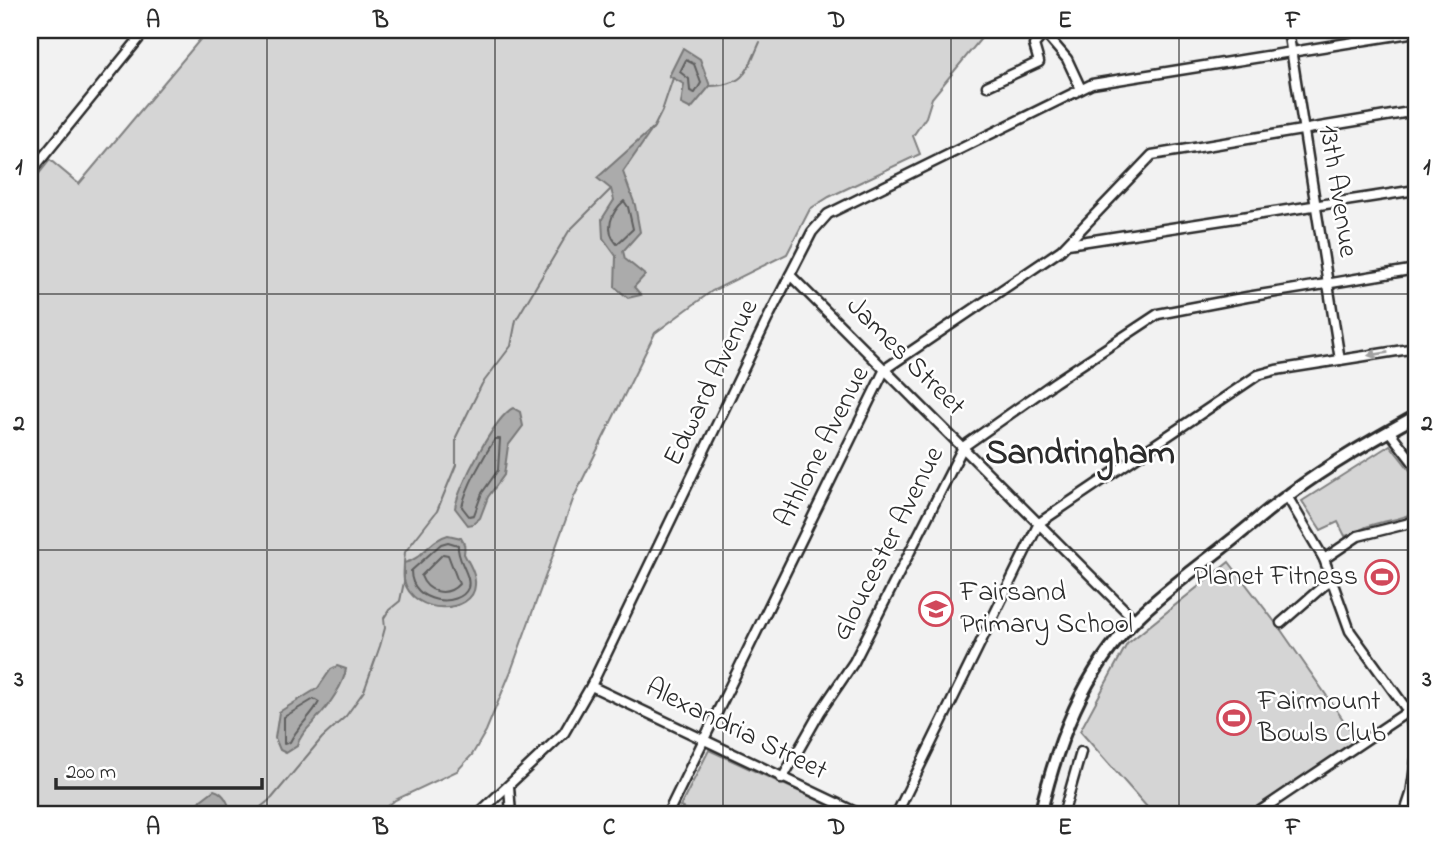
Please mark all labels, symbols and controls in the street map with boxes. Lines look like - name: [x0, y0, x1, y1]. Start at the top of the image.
- text: A: [146, 5, 160, 38]
- text: B: [372, 5, 389, 38]
- text: C: [603, 5, 616, 38]
- text: D: [828, 5, 845, 38]
- text: E: [1058, 5, 1072, 38]
- text: F: [1285, 5, 1301, 38]
- street label: 13th Avenue: [1306, 122, 1368, 261]
- text: 1: [15, 152, 23, 185]
- text: 1: [1423, 152, 1431, 185]
- street label: James Street: [836, 288, 974, 426]
- street label: Edward Avenue: [654, 292, 770, 473]
- one-way arrow: [1367, 349, 1389, 360]
- street label: Athlone Avenue: [765, 359, 881, 535]
- text: 2: [12, 408, 25, 441]
- text: 2: [1420, 408, 1433, 441]
- district label: Sandringham: [985, 429, 1175, 481]
- street label: Gloucester Avenue: [822, 439, 956, 648]
- place label: Planet Fitness: [1193, 557, 1358, 598]
- sports icon: Planet Fitness: [1363, 558, 1401, 596]
- place label: Fairsand Primary School: [959, 573, 1133, 646]
- school or university icon: Fairsand Primary School: [917, 590, 955, 628]
- text: 3: [13, 664, 24, 697]
- text: 3: [1421, 664, 1432, 697]
- street label: Alexandria Street: [638, 668, 834, 792]
- place label: Fairmount Bowls Club: [1257, 682, 1386, 755]
- sports icon: Fairmount Bowls Club: [1215, 699, 1253, 737]
- scale bar: [56, 747, 262, 791]
- text: 200 m: [66, 758, 116, 788]
- text: A: [146, 812, 160, 845]
- text: B: [372, 812, 389, 845]
- text: C: [603, 812, 616, 845]
- text: D: [828, 812, 845, 845]
- text: E: [1058, 812, 1072, 845]
- text: F: [1285, 812, 1301, 845]

